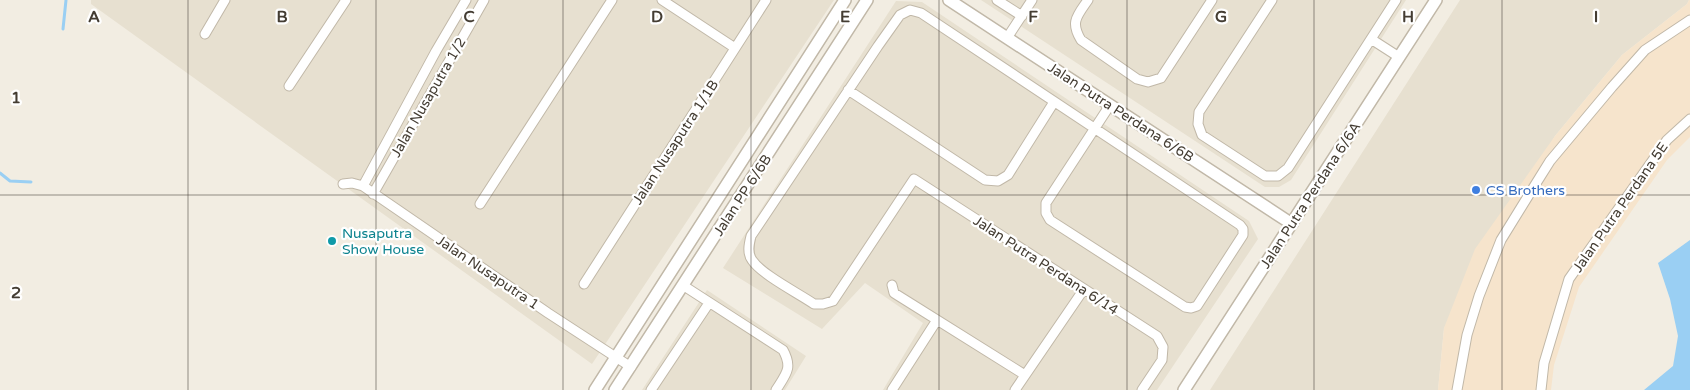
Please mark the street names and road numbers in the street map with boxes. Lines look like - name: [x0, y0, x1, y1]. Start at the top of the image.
- street label: Jalan Nusaputra 1/2: [387, 34, 470, 160]
- street label: Jalan Putra Perdana 6/6B: [1045, 59, 1197, 166]
- street label: Jalan Nusaputra 1/1B: [629, 77, 722, 208]
- street label: Jalan Putra Perdana 6/6A: [1257, 119, 1364, 272]
- street label: Jalan Putra Perdana 5E: [1569, 139, 1672, 276]
- street label: Jalan PP 6/6B: [710, 151, 775, 239]
- street label: Jalan Putra Perdana 6/14: [970, 212, 1122, 319]
- street label: Jalan Nusaputra 1: [433, 232, 542, 313]

